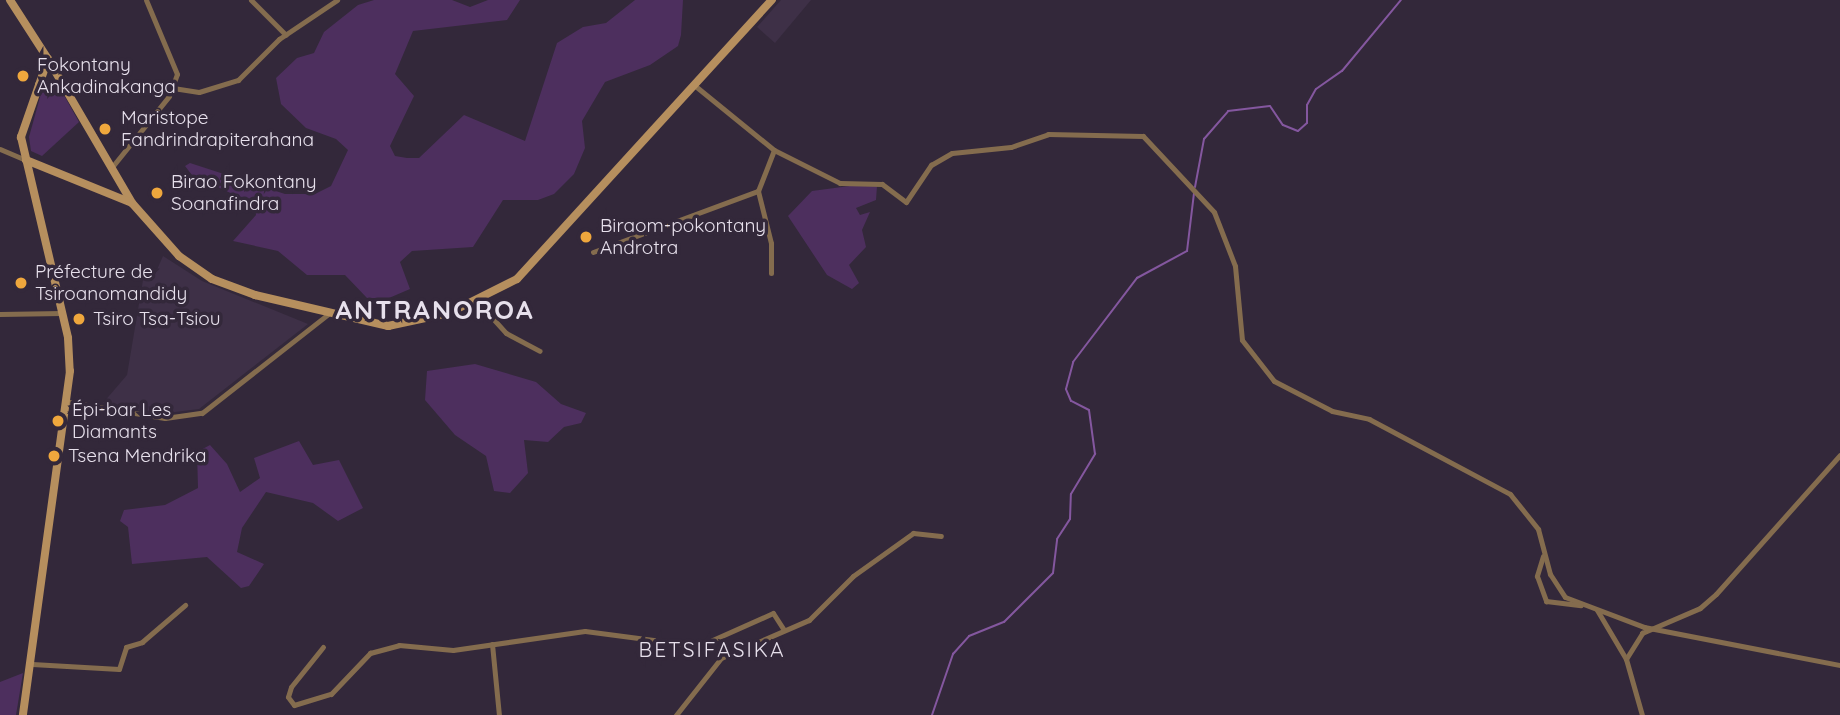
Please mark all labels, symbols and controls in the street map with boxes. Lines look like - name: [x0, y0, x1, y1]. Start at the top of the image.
- place label: Fokontany Ankadinakanga: [37, 54, 176, 98]
- marker: Fokontany Ankadinakanga: [15, 68, 31, 84]
- place label: Maristope Fandrindrapiterahana: [121, 107, 314, 151]
- marker: Maristope Fandrindrapiterahana: [95, 119, 115, 139]
- place label: Birao Fokontany Soanafindra: [171, 171, 316, 215]
- marker: Birao Fokontany Soanafindra: [149, 185, 165, 201]
- place label: Biraom-pokontany Androtra: [600, 215, 766, 259]
- marker: Biraom-pokontany Androtra: [578, 229, 594, 245]
- place label: Préfecture de Tsiroanomandidy: [35, 261, 187, 305]
- marker: Préfecture de Tsiroanomandidy: [13, 275, 29, 291]
- district label: ANTRANOROA: [337, 294, 533, 326]
- place label: Tsiro Tsa-Tsiou: [93, 308, 221, 330]
- marker: Tsiro Tsa-Tsiou: [71, 311, 87, 327]
- place label: Épi-bar Les Diamants: [72, 399, 171, 443]
- marker: Épi-bar Les Diamants: [50, 413, 66, 429]
- place label: Tsena Mendrika: [68, 445, 207, 467]
- marker: Tsena Mendrika: [46, 448, 62, 464]
- district label: BETSIFASIKA: [640, 636, 784, 662]

